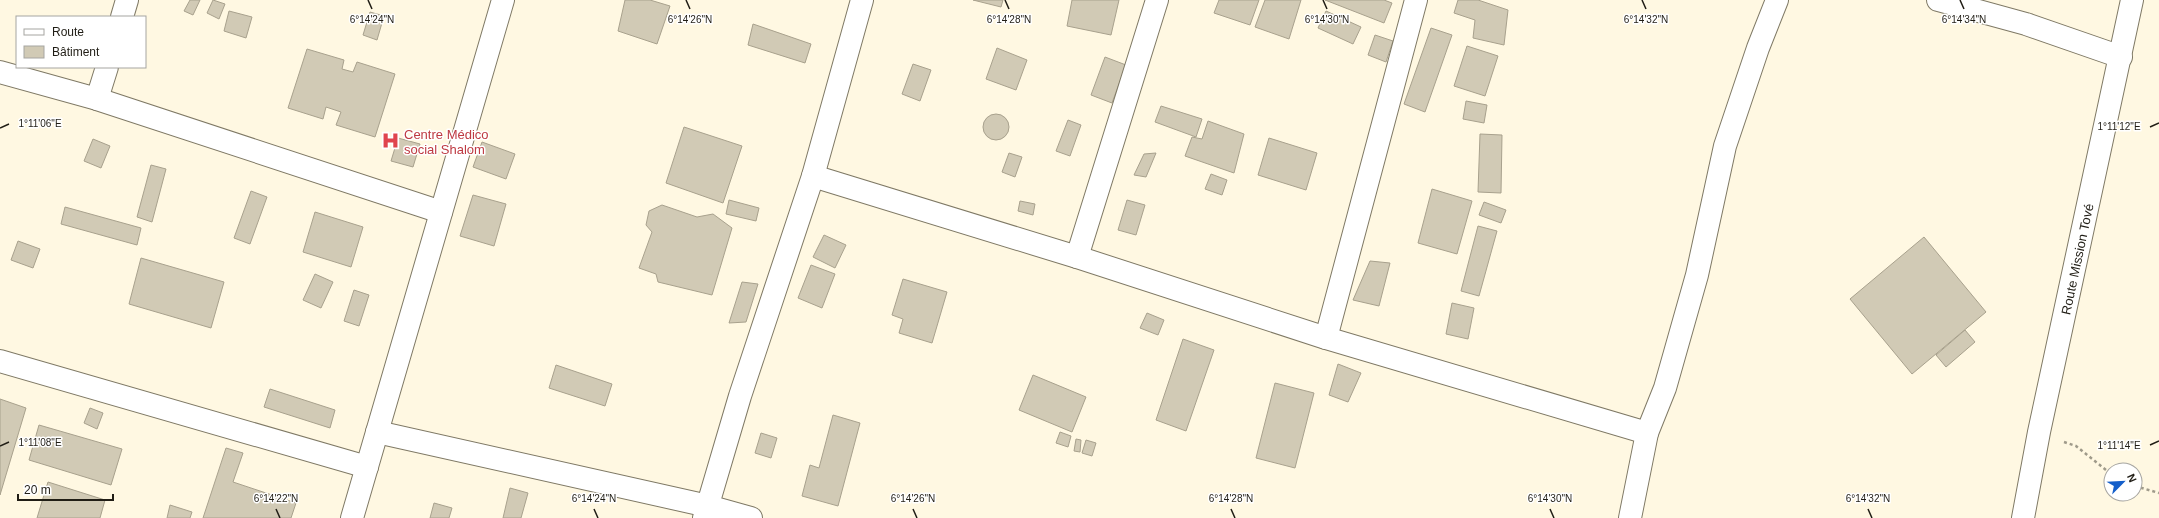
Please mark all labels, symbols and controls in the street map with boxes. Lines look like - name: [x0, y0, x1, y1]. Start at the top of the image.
- text: 6°14'24"N: [350, 14, 394, 25]
- text: 6°14'26"N: [668, 14, 712, 25]
- text: 6°14'28"N: [987, 14, 1031, 25]
- text: 6°14'30"N: [1305, 14, 1349, 25]
- text: 6°14'32"N: [1624, 14, 1668, 25]
- text: 6°14'34"N: [1942, 14, 1986, 25]
- legend: [16, 16, 146, 68]
- text: Route: [52, 25, 84, 39]
- text: Bâtiment: [52, 45, 100, 59]
- text: 1°11'06"E: [18, 118, 62, 129]
- text: 1°11'12"E: [2097, 121, 2141, 132]
- place label: Centre Médico social Shalom: [404, 127, 489, 157]
- hospital icon: Centre Médico social Shalom: [381, 131, 401, 151]
- street label: Route Mission Tové: [2058, 202, 2097, 316]
- text: 1°11'08"E: [18, 437, 62, 448]
- text: 1°11'14"E: [2097, 440, 2141, 451]
- north arrow: [2103, 462, 2143, 502]
- text: N: [2125, 472, 2139, 484]
- scale bar: [18, 476, 113, 502]
- text: 20 m: [24, 483, 51, 497]
- text: 6°14'22"N: [254, 493, 298, 504]
- text: 6°14'24"N: [572, 493, 616, 504]
- text: 6°14'26"N: [891, 493, 935, 504]
- text: 6°14'28"N: [1209, 493, 1253, 504]
- text: 6°14'30"N: [1528, 493, 1572, 504]
- text: 6°14'32"N: [1846, 493, 1890, 504]

